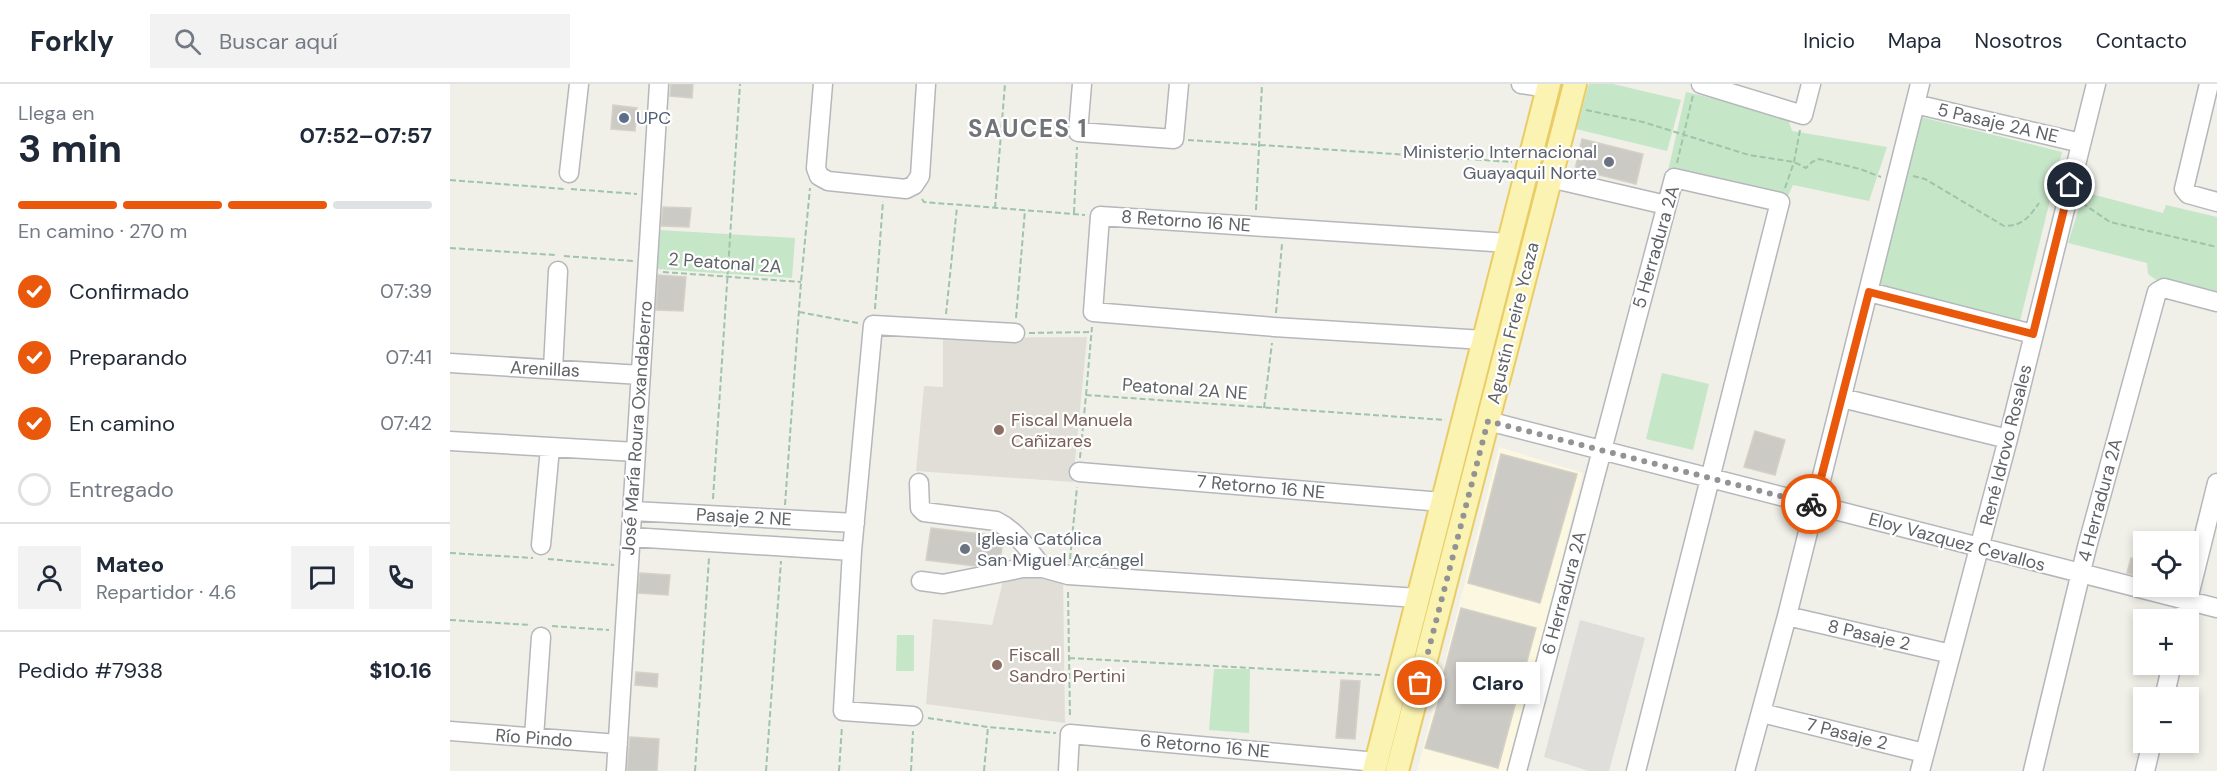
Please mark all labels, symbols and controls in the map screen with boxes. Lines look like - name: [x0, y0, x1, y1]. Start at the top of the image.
- search box: [150, 14, 570, 68]
- text: Forkly: [30, 23, 114, 60]
- icon: search: [171, 25, 204, 58]
- text: Buscar aquí: [219, 27, 338, 56]
- text: Inicio: [1803, 27, 1855, 55]
- text: Mapa: [1888, 27, 1942, 55]
- text: Nosotros: [1975, 27, 2063, 55]
- text: Contacto: [2096, 27, 2187, 55]
- street label: 5 Pasaje 2A NE: [1935, 97, 2061, 149]
- text: Llega en: [18, 100, 95, 126]
- place label: UPC: [636, 106, 671, 130]
- marker: UPC: [617, 111, 631, 125]
- district label: SAUCES 1: [968, 113, 1088, 144]
- text: 07:52–07:57: [300, 121, 432, 150]
- text: 3 min: [18, 123, 122, 174]
- place label: Ministerio Internacional Guayaquil Norte: [1403, 140, 1597, 185]
- marker: Ministerio Internacional Guayaquil Norte: [1602, 155, 1616, 169]
- pin: [2044, 159, 2095, 210]
- icon: home: [2053, 168, 2086, 201]
- street label: 5 Herradura 2A: [1627, 183, 1685, 311]
- street label: 8 Retorno 16 NE: [1120, 204, 1252, 238]
- text: En camino · 270 m: [18, 218, 187, 244]
- street label: Agustín Freire Ycaza: [1481, 240, 1545, 406]
- street label: 2 Peatonal 2A: [668, 247, 783, 279]
- icon: check: [18, 275, 51, 308]
- text: Confirmado: [69, 277, 189, 306]
- text: 07:39: [380, 278, 432, 304]
- street label: José María Roura Oxandaberro: [616, 300, 658, 556]
- icon: check: [18, 341, 51, 374]
- text: Preparando: [69, 343, 187, 372]
- text: 07:41: [386, 344, 432, 370]
- street label: Arenillas: [509, 355, 581, 383]
- street label: René Idrovo Rosales: [1974, 362, 2038, 528]
- street label: Peatonal 2A NE: [1121, 373, 1249, 405]
- icon: check: [18, 407, 51, 440]
- place label: Fiscal Manuela Cañizares: [1011, 408, 1132, 453]
- text: En camino: [69, 409, 175, 438]
- text: 07:42: [380, 410, 432, 436]
- marker: Fiscal Manuela Cañizares: [992, 423, 1006, 437]
- street label: 4 Herradura 2A: [2072, 436, 2128, 564]
- street label: 7 Retorno 16 NE: [1196, 469, 1326, 505]
- courier: [1781, 474, 1841, 534]
- text: Entregado: [69, 475, 174, 504]
- icon: bike: [1795, 488, 1828, 521]
- street label: Pasaje 2 NE: [696, 503, 792, 531]
- street label: Eloy Vazquez Cevallos: [1866, 507, 2048, 577]
- place label: Iglesia Católica San Miguel Arcángel: [977, 527, 1144, 572]
- street label: 6 Herradura 2A: [1536, 529, 1592, 657]
- map controls: [2133, 531, 2199, 753]
- button: locate: [2133, 531, 2199, 597]
- marker: Iglesia Católica San Miguel Arcángel: [958, 542, 972, 556]
- button: person: [18, 546, 81, 609]
- button: chat: [291, 546, 354, 609]
- button: phone: [369, 546, 432, 609]
- text: Mateo: [96, 550, 164, 579]
- text: Repartidor · 4.6: [96, 579, 237, 605]
- button: +: [2133, 609, 2199, 675]
- street label: 8 Pasaje 2: [1825, 614, 1913, 656]
- place label: Fiscall Sandro Pertini: [1009, 643, 1125, 688]
- text: Pedido #7938: [18, 656, 163, 685]
- text: $10.16: [369, 656, 432, 685]
- pin: [1394, 657, 1445, 708]
- marker: Fiscall Sandro Pertini: [990, 658, 1004, 672]
- callout: Claro: [1456, 662, 1540, 704]
- icon: bag: [1403, 666, 1436, 699]
- text: Claro: [1472, 670, 1524, 696]
- button: −: [2133, 687, 2199, 753]
- street label: 7 Pasaje 2: [1804, 712, 1890, 756]
- street label: Río Pindo: [495, 723, 573, 753]
- street label: 6 Retorno 16 NE: [1139, 728, 1271, 764]

